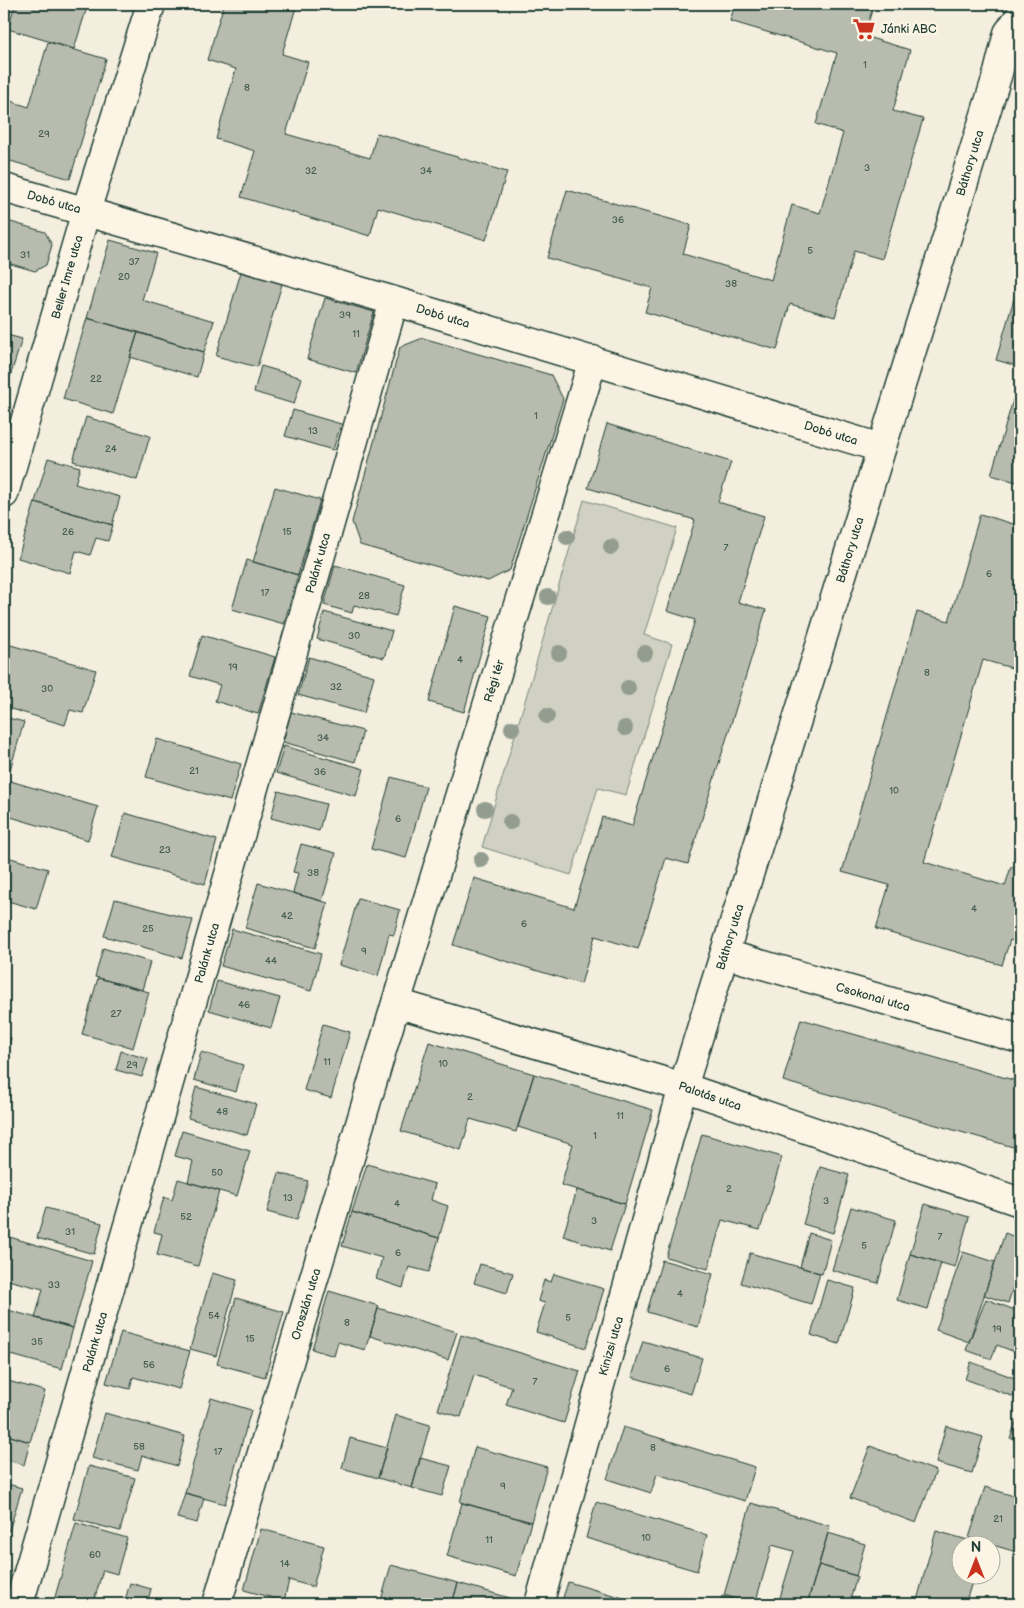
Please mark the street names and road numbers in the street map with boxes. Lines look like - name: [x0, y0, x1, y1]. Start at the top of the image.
- street label: Báthory utca: [953, 128, 988, 198]
- street label: Dobó utca: [25, 188, 83, 217]
- street label: Beller Imre utca: [48, 233, 87, 321]
- street label: Dobó utca: [414, 301, 472, 332]
- street label: Dobó utca: [802, 418, 860, 449]
- street label: Báthory utca: [833, 515, 868, 585]
- street label: Palánk utca: [303, 531, 334, 595]
- street label: Régi tér: [481, 657, 508, 704]
- street label: Báthory utca: [713, 902, 748, 972]
- street label: Palánk utca: [192, 921, 223, 985]
- street label: Csokonai utca: [834, 980, 912, 1015]
- street label: Palotás utca: [676, 1079, 743, 1114]
- street label: Oroszlán utca: [288, 1266, 325, 1342]
- street label: Palánk utca: [80, 1310, 111, 1374]
- street label: Kinizsi utca: [596, 1315, 627, 1378]

